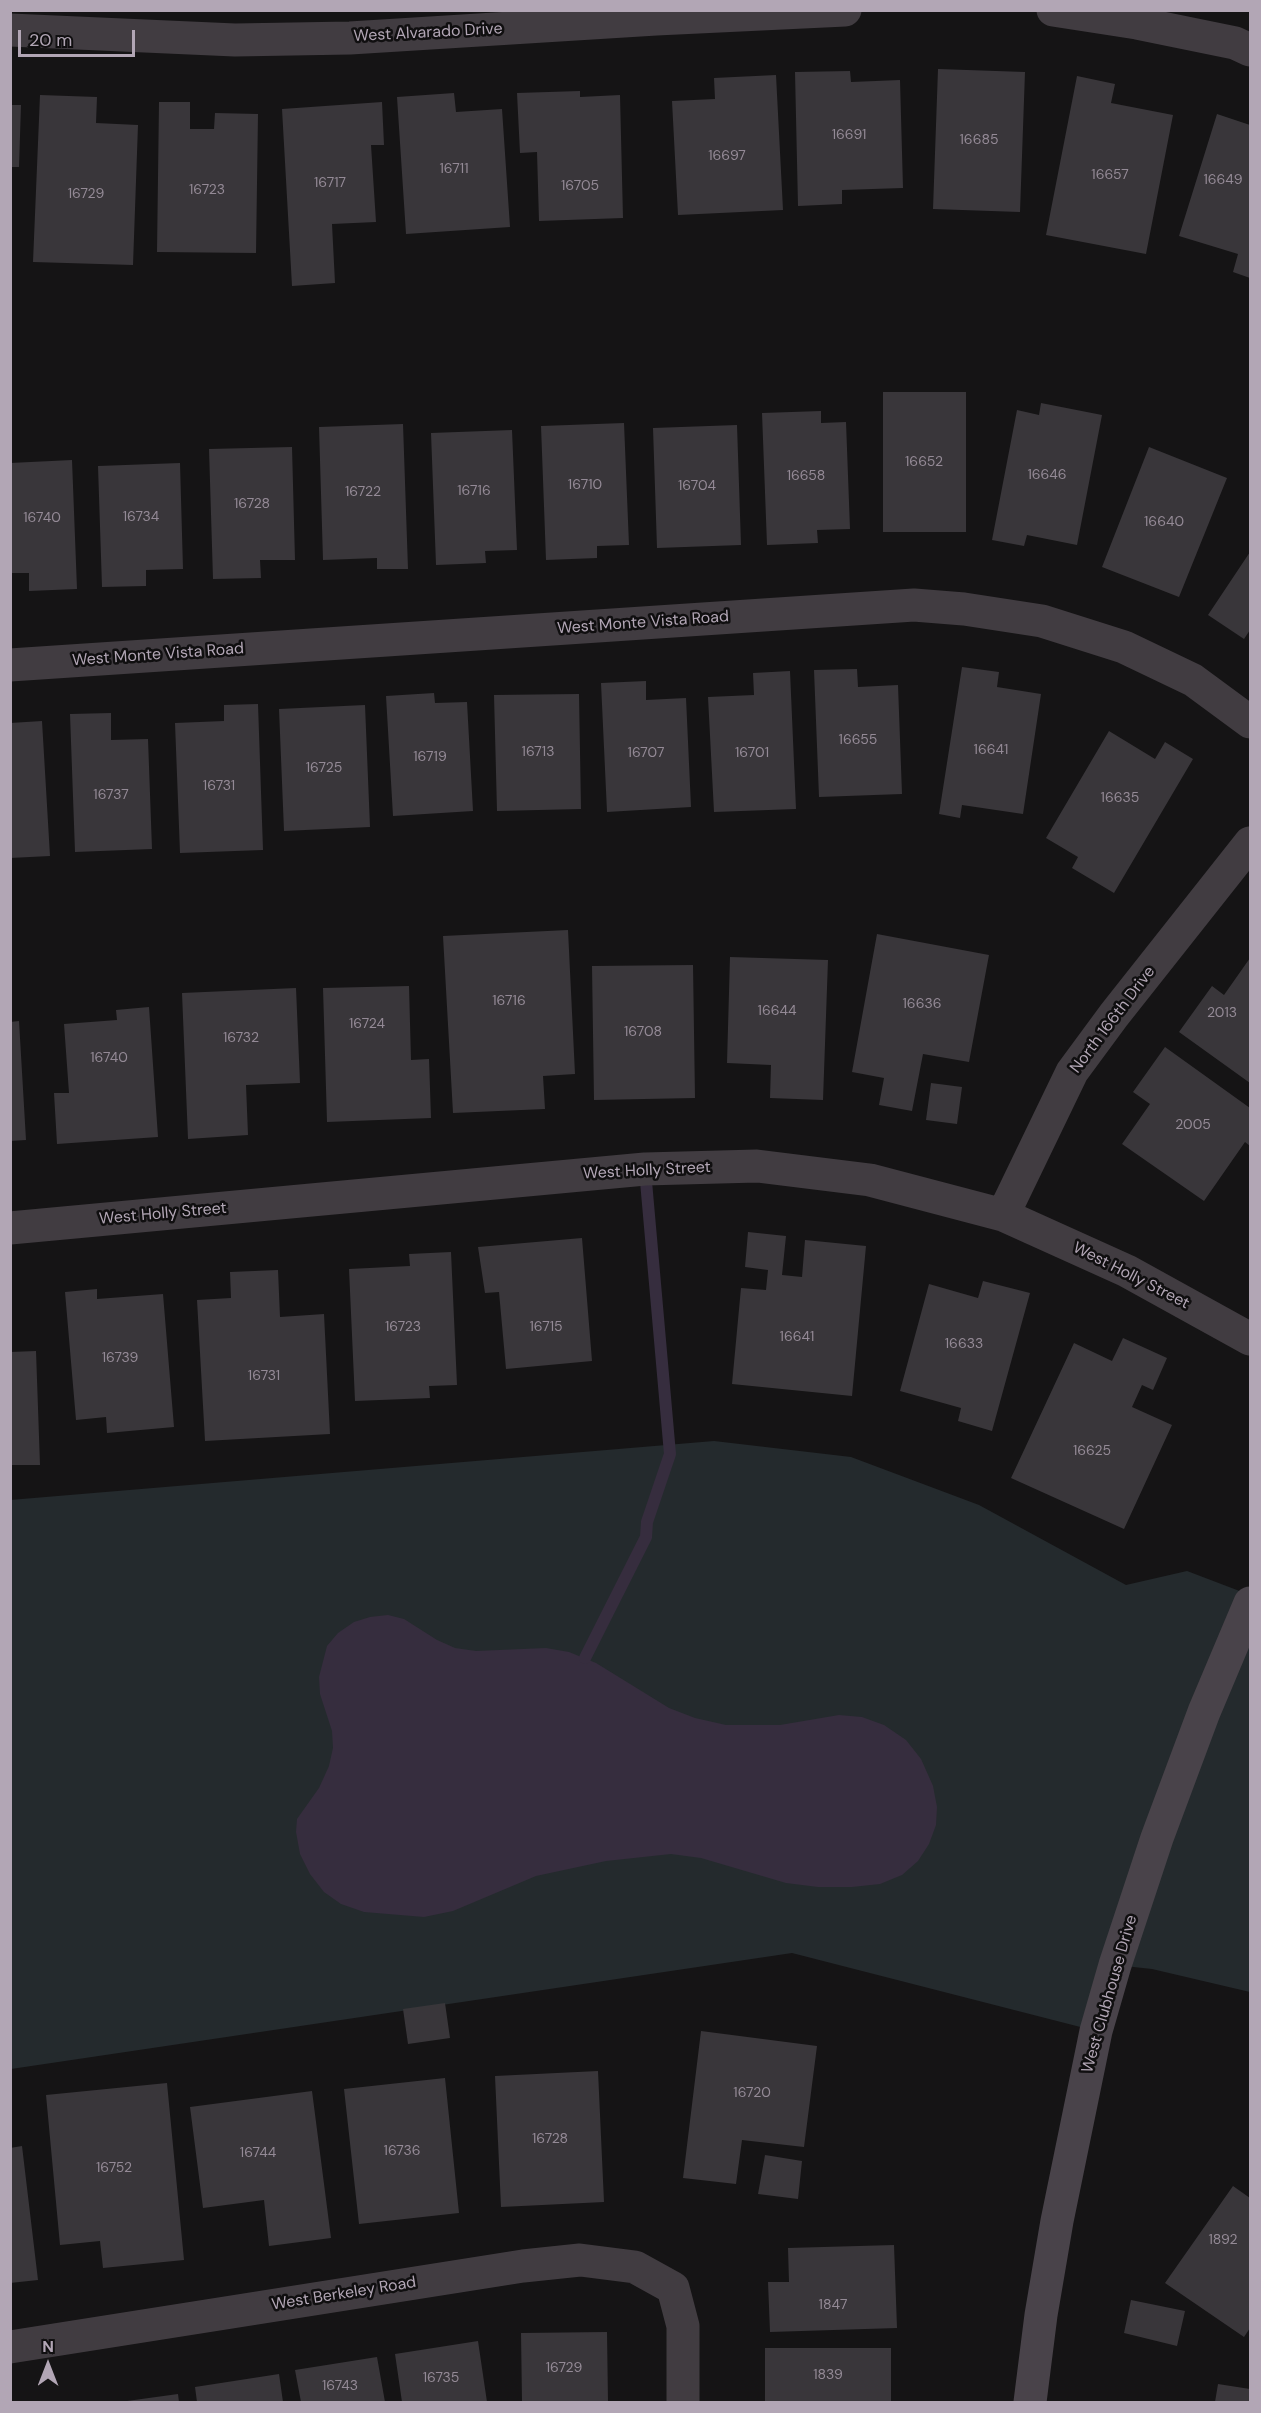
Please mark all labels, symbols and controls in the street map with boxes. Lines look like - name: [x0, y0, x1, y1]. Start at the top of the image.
- scale bar: [21, 18, 138, 56]
- street label: West Alvarado Drive: [353, 20, 503, 46]
- text: 20 m: [29, 28, 72, 52]
- house number: 16691: [832, 127, 866, 143]
- house number: 16685: [959, 132, 999, 148]
- house number: 16697: [708, 148, 746, 164]
- house number: 16711: [439, 161, 469, 177]
- house number: 16657: [1091, 167, 1129, 183]
- house number: 16649: [1203, 172, 1243, 188]
- house number: 16717: [314, 175, 346, 191]
- house number: 16705: [561, 178, 599, 194]
- house number: 16723: [189, 182, 225, 198]
- house number: 16729: [68, 186, 104, 202]
- house number: 16652: [905, 454, 943, 470]
- house number: 16646: [1027, 467, 1067, 483]
- house number: 16658: [787, 468, 825, 484]
- house number: 16710: [568, 477, 602, 493]
- house number: 16704: [678, 478, 716, 494]
- house number: 16716: [457, 483, 491, 499]
- house number: 16722: [345, 484, 381, 500]
- house number: 16728: [234, 496, 270, 512]
- house number: 16734: [123, 509, 159, 525]
- house number: 16740: [23, 510, 61, 526]
- house number: 16640: [1144, 514, 1184, 530]
- street label: West Monte Vista Road: [556, 607, 730, 639]
- street label: West Monte Vista Road: [71, 639, 245, 671]
- house number: 16655: [839, 732, 877, 748]
- house number: 16641: [974, 742, 1008, 758]
- house number: 16713: [522, 744, 554, 760]
- house number: 16707: [628, 745, 664, 761]
- house number: 16701: [735, 745, 769, 761]
- house number: 16719: [413, 749, 447, 765]
- house number: 16725: [306, 760, 342, 776]
- house number: 16731: [203, 778, 235, 794]
- house number: 16737: [93, 787, 129, 803]
- house number: 16635: [1101, 790, 1139, 806]
- street label: North 166th Drive: [1067, 963, 1159, 1077]
- house number: 16716: [492, 993, 526, 1009]
- house number: 16636: [902, 996, 942, 1012]
- house number: 16644: [758, 1003, 796, 1019]
- house number: 2013: [1207, 1005, 1237, 1021]
- house number: 16724: [349, 1016, 385, 1032]
- house number: 16708: [624, 1024, 662, 1040]
- house number: 16732: [223, 1030, 259, 1046]
- house number: 16740: [90, 1050, 128, 1066]
- house number: 2005: [1175, 1117, 1211, 1133]
- street label: West Holly Street: [583, 1158, 711, 1184]
- street label: West Holly Street: [98, 1199, 228, 1229]
- street label: West Holly Street: [1070, 1238, 1192, 1314]
- house number: 16723: [385, 1319, 421, 1335]
- house number: 16715: [529, 1319, 563, 1335]
- house number: 16641: [780, 1329, 814, 1345]
- house number: 16633: [945, 1336, 983, 1352]
- house number: 16739: [102, 1350, 138, 1366]
- house number: 16731: [248, 1368, 280, 1384]
- house number: 16625: [1073, 1443, 1111, 1459]
- street label: West Clubhouse Drive: [1078, 1913, 1142, 2075]
- house number: 16720: [733, 2085, 771, 2101]
- house number: 16728: [532, 2131, 568, 2147]
- house number: 16736: [384, 2143, 420, 2159]
- house number: 16744: [240, 2145, 276, 2161]
- house number: 16752: [96, 2160, 132, 2176]
- house number: 1892: [1208, 2232, 1238, 2248]
- street label: West Berkeley Road: [270, 2273, 418, 2315]
- house number: 1847: [819, 2297, 847, 2313]
- north arrow: [18, 2335, 78, 2395]
- text: N: [42, 2336, 54, 2357]
- house number: 16729: [546, 2360, 582, 2376]
- house number: 1839: [813, 2367, 843, 2383]
- house number: 16735: [423, 2370, 459, 2386]
- house number: 16743: [322, 2378, 358, 2394]

